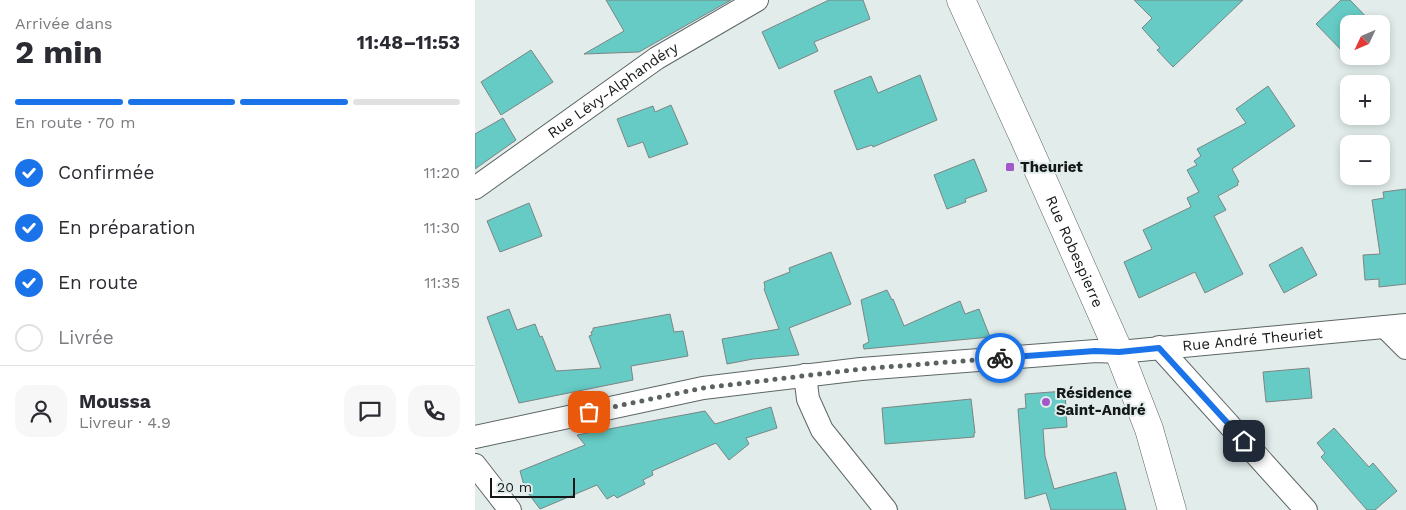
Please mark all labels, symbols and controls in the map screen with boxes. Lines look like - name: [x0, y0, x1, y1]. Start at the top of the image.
- text: Arrivée dans: [15, 14, 113, 33]
- north arrow: [1340, 15, 1390, 65]
- map controls: [1340, 15, 1390, 185]
- text: 11:48–11:53: [357, 31, 460, 54]
- text: 2 min: [15, 33, 103, 71]
- street label: Rue Lévy-Alphandéry: [544, 38, 682, 142]
- button: +: [1340, 75, 1390, 125]
- text: En route · 70 m: [15, 113, 135, 132]
- button: −: [1340, 135, 1390, 185]
- place label: Theuriet: [1020, 158, 1083, 176]
- icon: check: [15, 159, 43, 187]
- text: Confirmée: [58, 161, 154, 184]
- marker: Theuriet: [1004, 161, 1016, 173]
- text: 11:20: [424, 163, 460, 182]
- street label: Rue Robespierre: [1042, 193, 1107, 310]
- icon: check: [15, 214, 43, 242]
- text: En préparation: [58, 216, 195, 239]
- text: 11:30: [424, 218, 460, 237]
- icon: check: [15, 269, 43, 297]
- text: En route: [58, 271, 138, 294]
- text: 11:35: [424, 273, 460, 292]
- street label: Rue André Theuriet: [1181, 324, 1324, 355]
- text: Livrée: [58, 326, 114, 349]
- courier: [975, 333, 1025, 383]
- icon: bike: [986, 344, 1014, 372]
- place label: Résidence Saint-André: [1056, 384, 1146, 419]
- button: person: [15, 385, 67, 437]
- button: chat: [344, 385, 396, 437]
- button: phone: [408, 385, 460, 437]
- text: Moussa: [79, 390, 151, 413]
- pin: [568, 391, 610, 433]
- marker: Résidence Saint-André: [1040, 396, 1052, 408]
- icon: bag: [575, 398, 603, 426]
- text: Livreur · 4.9: [79, 413, 171, 432]
- pin: [1223, 420, 1265, 462]
- icon: home: [1230, 427, 1258, 455]
- scale bar: [490, 475, 575, 498]
- text: 20 m: [497, 479, 532, 495]

